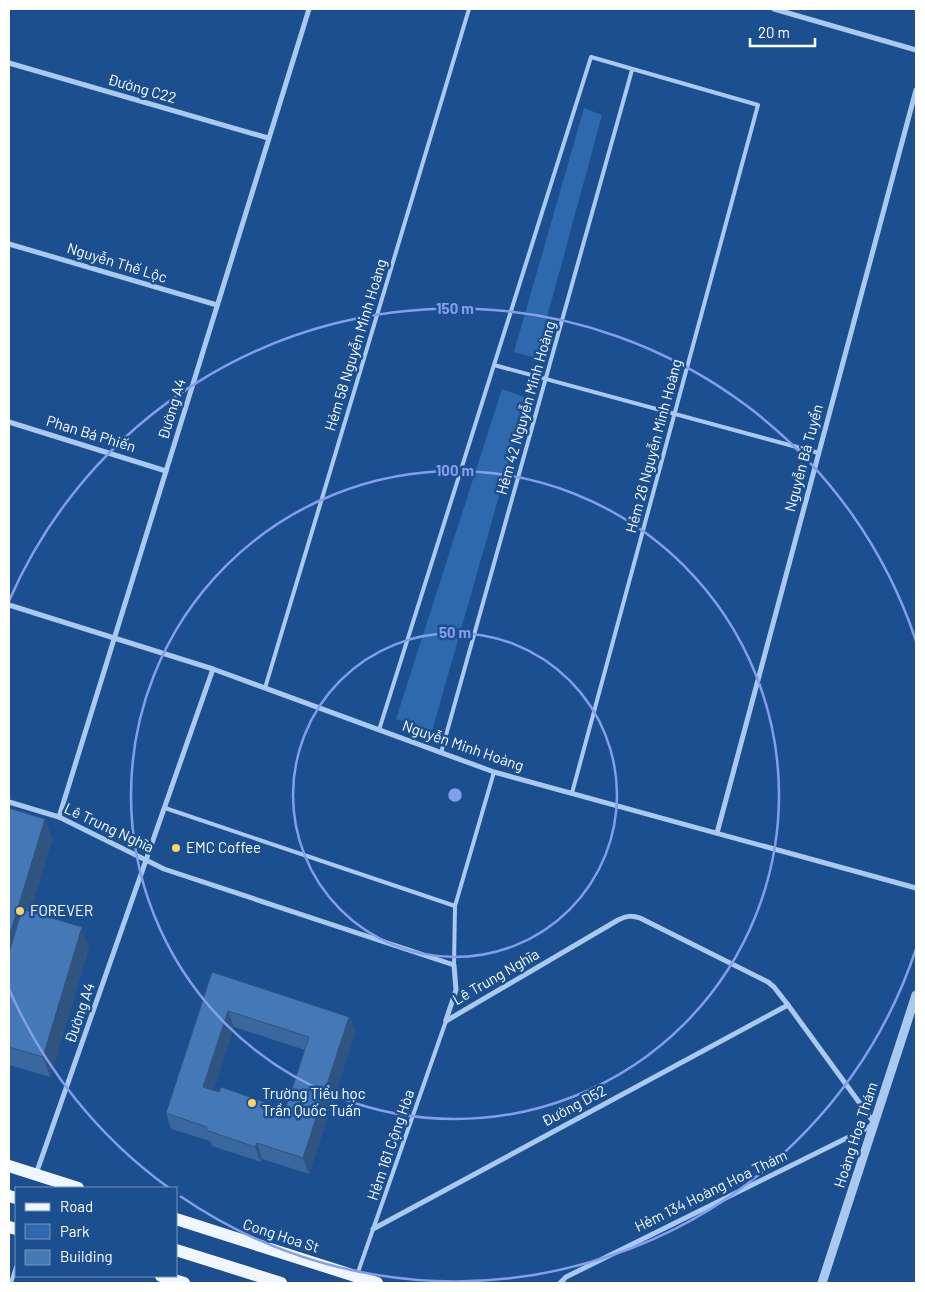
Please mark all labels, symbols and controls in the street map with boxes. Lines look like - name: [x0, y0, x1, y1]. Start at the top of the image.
- scale bar: [750, 15, 815, 47]
- text: 20 m: [758, 23, 790, 41]
- street label: Đường C22: [106, 70, 179, 106]
- street label: Nguyễn Thế Lộc: [65, 238, 170, 286]
- street label: Hẻm 58 Nguyễn Minh Hoàng: [320, 256, 390, 433]
- text: 150 m: [436, 299, 474, 317]
- street label: Hẻm 42 Nguyễn Minh Hoàng: [492, 319, 558, 497]
- street label: Hẻm 26 Nguyễn Minh Hoàng: [621, 357, 685, 535]
- street label: Đường A4: [153, 376, 189, 441]
- street label: Nguyễn Bá Tuyển: [780, 402, 826, 513]
- street label: Phan Bá Phiến: [44, 411, 138, 455]
- text: 100 m: [436, 461, 474, 479]
- text: 50 m: [439, 623, 471, 641]
- street label: Nguyễn Minh Hoàng: [400, 716, 526, 774]
- centre of rings: [446, 786, 464, 804]
- street label: Lê Trung Nghĩa: [62, 798, 157, 856]
- place label: EMC Coffee: [186, 838, 261, 856]
- marker: EMC Coffee: [170, 842, 182, 854]
- place label: FOREVER: [30, 901, 93, 919]
- marker: FOREVER: [14, 905, 26, 917]
- street label: Lê Trung Nghĩa: [449, 944, 542, 1008]
- street label: Đường A4: [60, 980, 98, 1045]
- street label: Hoàng Hoa Thám: [829, 1080, 881, 1190]
- street label: Đường D52: [538, 1081, 609, 1130]
- place label: Trường Tiểu học Trần Quốc Tuấn: [262, 1084, 366, 1119]
- street label: Hẻm 161 Cộng Hòa: [363, 1087, 417, 1202]
- marker: Trường Tiểu học Trần Quốc Tuấn: [246, 1097, 258, 1109]
- street label: Hẻm 134 Hoàng Hoa Thám: [631, 1145, 790, 1235]
- legend: [15, 1187, 178, 1277]
- text: Road: [60, 1197, 93, 1215]
- street label: Cong Hoa St: [241, 1214, 322, 1256]
- text: Park: [60, 1222, 90, 1240]
- text: Building: [60, 1247, 113, 1265]

